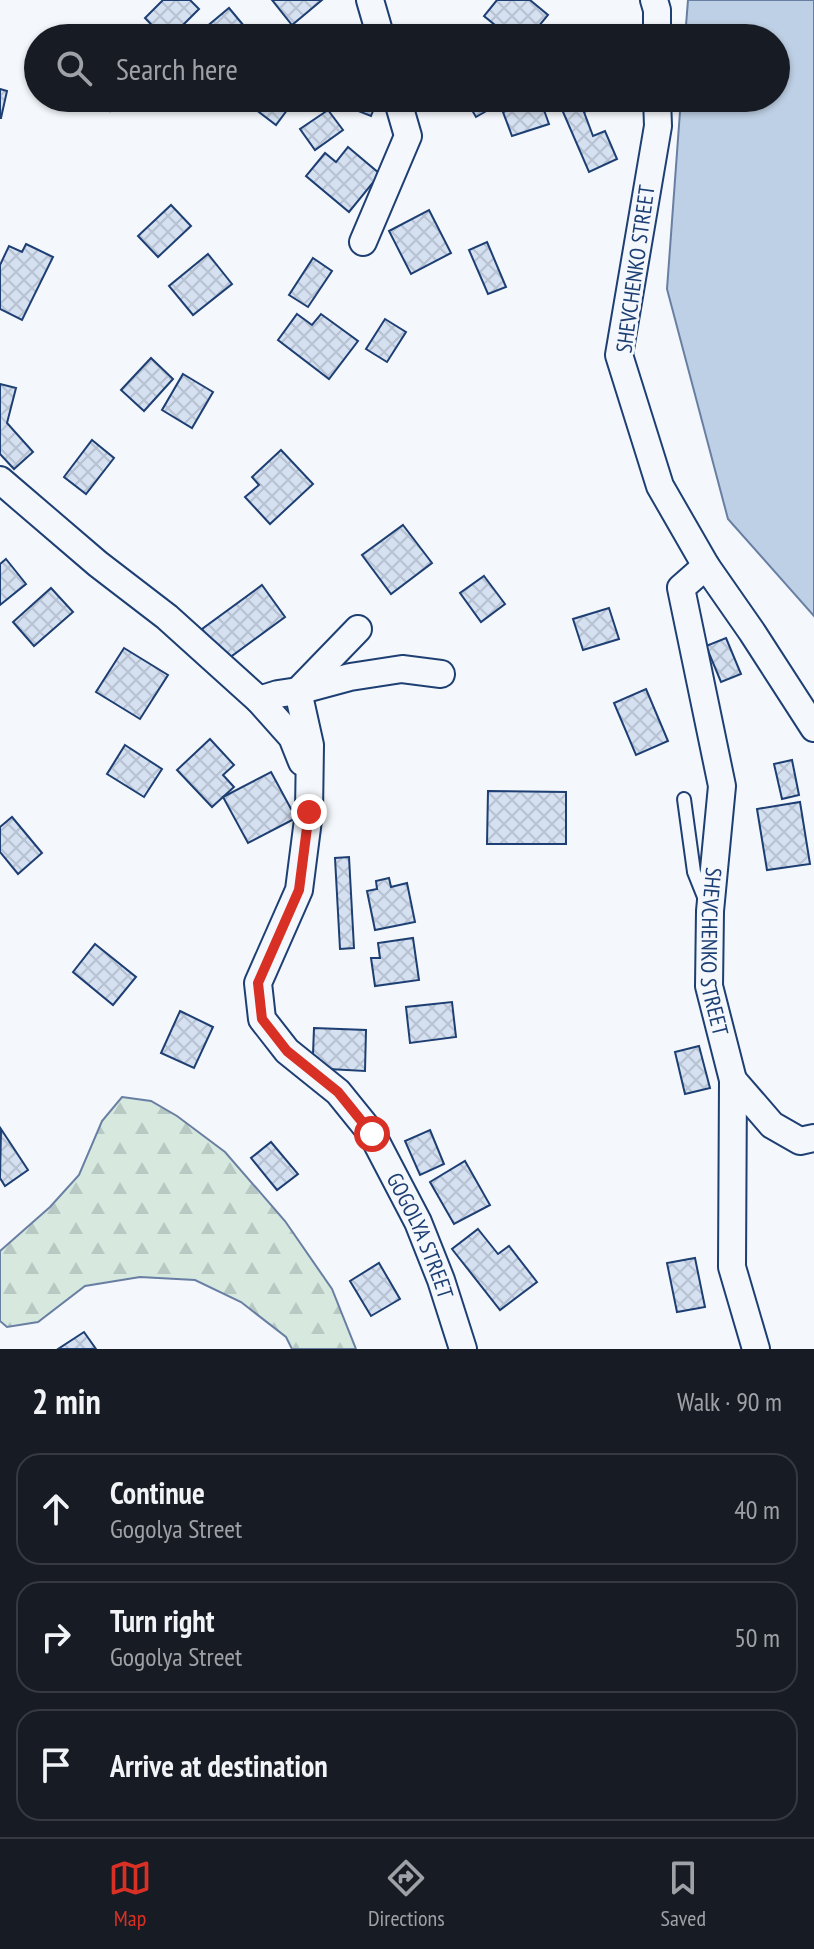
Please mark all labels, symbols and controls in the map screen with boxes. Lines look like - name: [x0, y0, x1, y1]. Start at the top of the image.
- search box: [24, 24, 790, 112]
- icon: search: [52, 46, 96, 90]
- text: Search here: [116, 49, 238, 88]
- street label: SHEVCHENKO STREET: [609, 183, 661, 355]
- route end: [291, 794, 327, 830]
- street label: SHEVCHENKO STREET: [695, 866, 735, 1039]
- route start: [354, 1116, 390, 1152]
- street label: GOGOLYA STREET: [381, 1168, 460, 1302]
- text: 2 min: [32, 1379, 101, 1423]
- text: Walk · 90 m: [677, 1385, 782, 1418]
- text: Continue: [110, 1473, 205, 1512]
- icon: ahead: [34, 1487, 78, 1531]
- text: 40 m: [734, 1493, 780, 1526]
- text: Gogolya Street: [110, 1512, 242, 1545]
- text: Turn right: [110, 1601, 214, 1640]
- icon: right: [34, 1615, 78, 1659]
- text: 50 m: [734, 1621, 780, 1654]
- text: Gogolya Street: [110, 1640, 242, 1673]
- icon: arrive: [34, 1743, 78, 1787]
- text: Arrive at destination: [110, 1746, 328, 1785]
- tab: Map: [108, 1856, 152, 1932]
- tab: Directions: [368, 1856, 445, 1932]
- tab: Saved: [661, 1856, 706, 1932]

